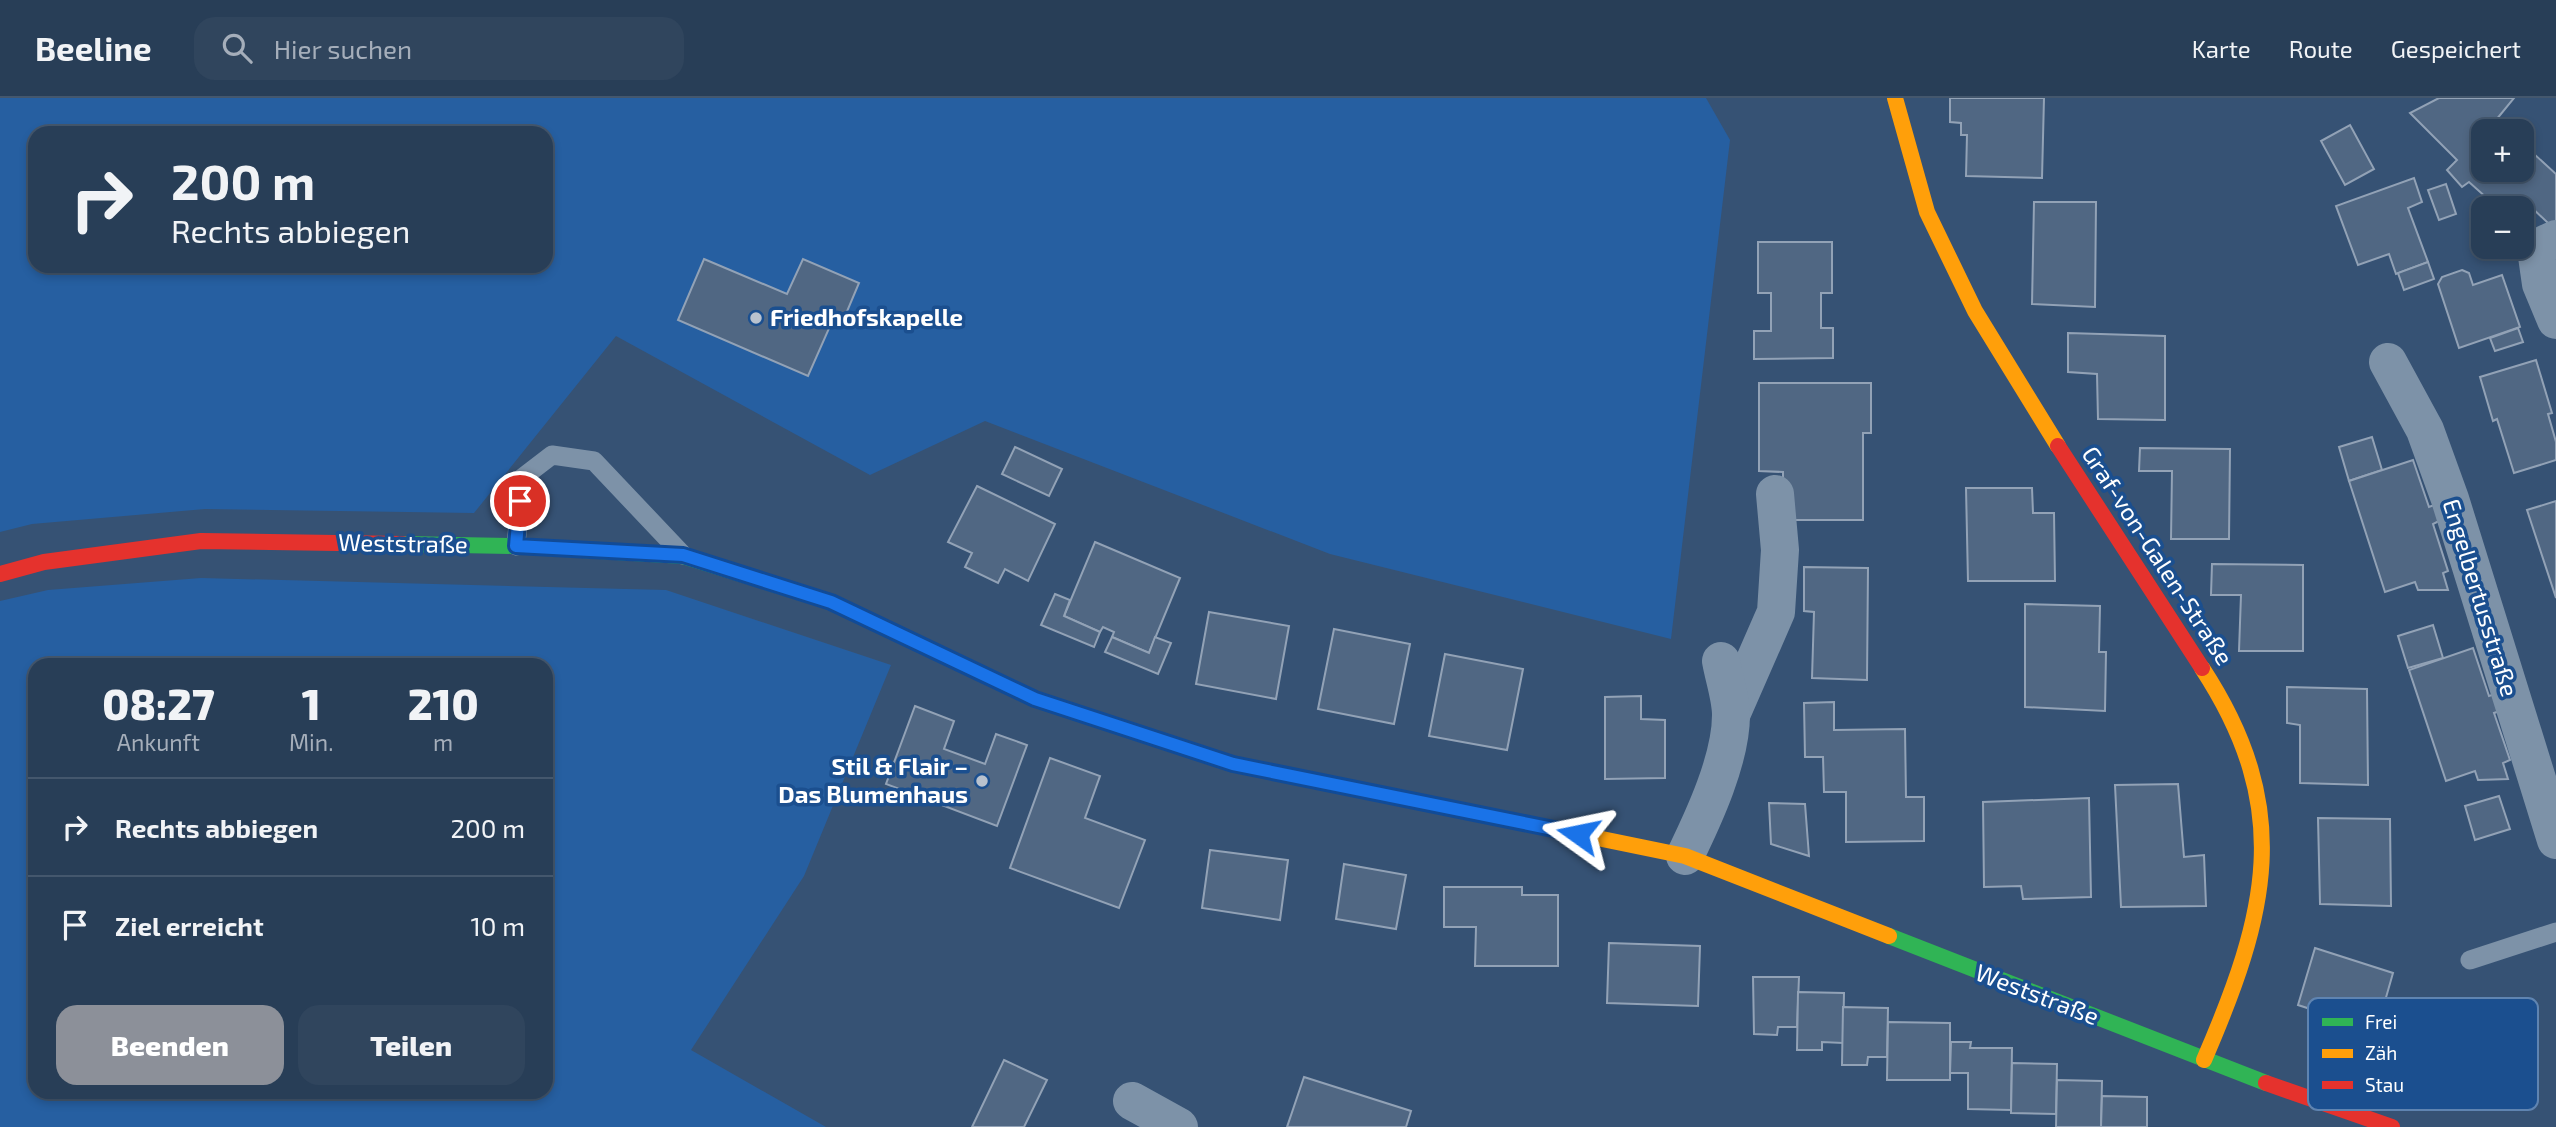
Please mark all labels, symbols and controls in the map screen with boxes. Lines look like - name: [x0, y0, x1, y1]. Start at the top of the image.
- search box: [194, 17, 684, 80]
- text: Beeline: [35, 28, 152, 68]
- icon: search: [218, 29, 256, 67]
- text: Hier suchen: [274, 33, 412, 64]
- text: Karte: [2192, 34, 2251, 63]
- text: Route: [2289, 34, 2353, 63]
- text: Gespeichert: [2391, 34, 2521, 63]
- map controls: [2471, 119, 2534, 259]
- button: +: [2471, 119, 2534, 182]
- text: 200 m: [171, 151, 315, 210]
- icon: right: [56, 154, 147, 245]
- button: −: [2471, 196, 2534, 259]
- text: Rechts abbiegen: [171, 211, 410, 249]
- place label: Friedhofskapelle: [770, 302, 963, 331]
- marker: Friedhofskapelle: [748, 310, 764, 326]
- street label: Graf-von-Galen-Straße: [2077, 440, 2240, 670]
- pin: [490, 471, 550, 531]
- icon: arrive: [501, 482, 539, 520]
- street label: Engelbertusstraße: [2438, 495, 2525, 700]
- street label: Weststraße: [338, 527, 468, 558]
- text: 08:27: [102, 678, 215, 728]
- text: 1: [302, 678, 321, 728]
- text: 210: [408, 678, 479, 728]
- text: Ankunft: [117, 728, 200, 756]
- text: Min.: [289, 728, 333, 756]
- text: m: [433, 728, 453, 756]
- place label: Stil & Flair – Das Blumenhaus: [778, 751, 968, 808]
- marker: Stil & Flair – Das Blumenhaus: [974, 773, 990, 789]
- position arrow: [1541, 797, 1615, 871]
- icon: right: [56, 808, 94, 846]
- text: Rechts abbiegen: [115, 812, 318, 843]
- text: 200 m: [450, 812, 525, 843]
- icon: arrive: [56, 906, 94, 944]
- text: Ziel erreicht: [115, 910, 264, 941]
- text: 10 m: [470, 910, 525, 941]
- street label: Weststraße: [1972, 957, 2103, 1030]
- legend: [2308, 998, 2538, 1110]
- button: Beenden: [56, 1005, 284, 1085]
- button: Teilen: [298, 1005, 525, 1085]
- text: Frei: [2365, 1010, 2397, 1033]
- text: Zäh: [2365, 1041, 2397, 1064]
- text: Stau: [2365, 1073, 2404, 1096]

